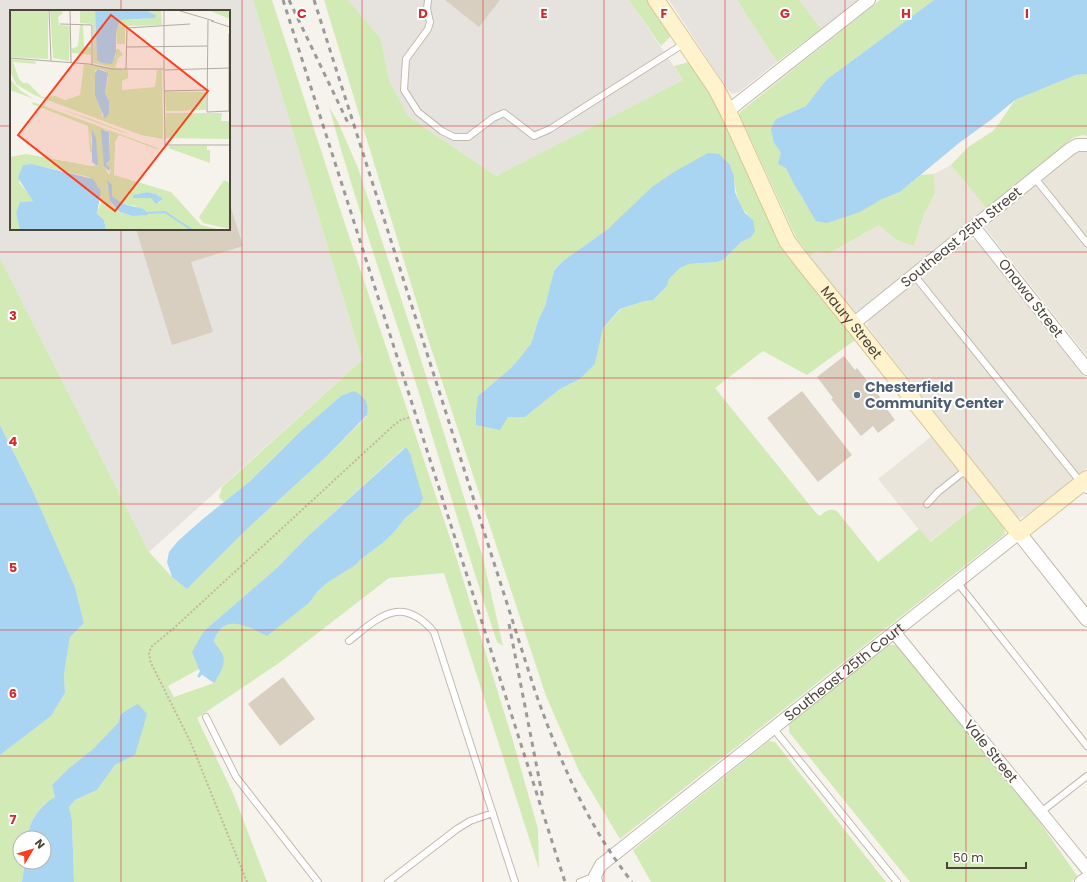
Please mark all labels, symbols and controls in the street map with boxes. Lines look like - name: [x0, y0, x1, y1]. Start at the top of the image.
- text: C: [297, 4, 307, 23]
- text: D: [418, 4, 428, 23]
- text: E: [540, 4, 548, 23]
- text: F: [660, 4, 668, 23]
- text: G: [780, 4, 790, 23]
- text: H: [901, 4, 911, 23]
- text: I: [1025, 4, 1029, 23]
- inset map: [10, 10, 230, 230]
- street label: Southeast 25th Street: [896, 182, 1026, 292]
- street label: Onawa Street: [994, 254, 1068, 342]
- street label: Maury Street: [816, 282, 887, 363]
- text: 3: [9, 306, 17, 325]
- place label: Chesterfield Community Center: [865, 377, 1004, 413]
- marker: Chesterfield Community Center: [852, 390, 862, 400]
- text: 4: [9, 432, 18, 451]
- text: 5: [9, 558, 17, 577]
- street label: Southeast 25th Court: [780, 618, 908, 726]
- text: 6: [9, 684, 17, 703]
- street label: Vale Street: [959, 715, 1023, 787]
- text: 7: [10, 810, 17, 829]
- north arrow: [12, 830, 52, 870]
- text: N: [31, 836, 49, 852]
- scale bar: [947, 844, 1026, 870]
- text: 50 m: [953, 849, 984, 866]

